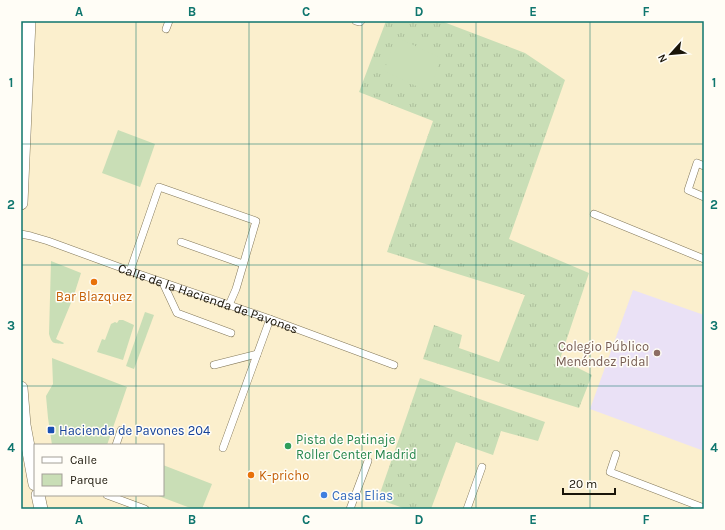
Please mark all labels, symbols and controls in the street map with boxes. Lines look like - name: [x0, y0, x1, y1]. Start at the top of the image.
- text: A: [75, 4, 83, 19]
- text: B: [188, 4, 196, 19]
- text: C: [302, 4, 310, 19]
- text: D: [415, 4, 424, 19]
- text: E: [529, 4, 537, 19]
- text: F: [642, 4, 650, 19]
- north arrow: [651, 34, 691, 74]
- text: N: [655, 52, 670, 65]
- text: 1: [9, 75, 13, 90]
- text: 1: [712, 75, 716, 90]
- text: 2: [7, 197, 15, 212]
- text: 2: [710, 197, 718, 212]
- street label: Calle de la Hacienda de Pavones: [116, 260, 300, 337]
- marker: Bar Blazquez: [89, 277, 99, 287]
- place label: Bar Blazquez: [56, 289, 132, 305]
- text: 3: [7, 318, 15, 333]
- text: 3: [710, 318, 718, 333]
- place label: Colegio Público Menéndez Pidal: [556, 339, 649, 369]
- marker: Colegio Público Menéndez Pidal: [652, 348, 662, 358]
- place label: Hacienda de Pavones 204: [59, 423, 210, 438]
- marker: Hacienda de Pavones 204: [46, 425, 56, 435]
- place label: Pista de Patinaje Roller Center Madrid: [296, 432, 417, 462]
- text: 4: [7, 440, 15, 455]
- text: 4: [710, 440, 718, 455]
- marker: Pista de Patinaje Roller Center Madrid: [283, 441, 293, 451]
- legend: [34, 444, 164, 496]
- text: Calle: [70, 453, 97, 467]
- place label: K-pricho: [259, 468, 309, 483]
- marker: K-pricho: [246, 470, 256, 480]
- scale bar: [563, 470, 615, 496]
- text: Parque: [70, 473, 108, 487]
- text: 20 m: [569, 477, 597, 491]
- place label: Casa Elias: [332, 488, 393, 503]
- marker: Casa Elias: [319, 490, 329, 500]
- text: A: [75, 512, 83, 527]
- text: B: [188, 512, 196, 527]
- text: C: [302, 512, 310, 527]
- text: D: [415, 512, 424, 527]
- text: E: [529, 512, 537, 527]
- text: F: [642, 512, 650, 527]

